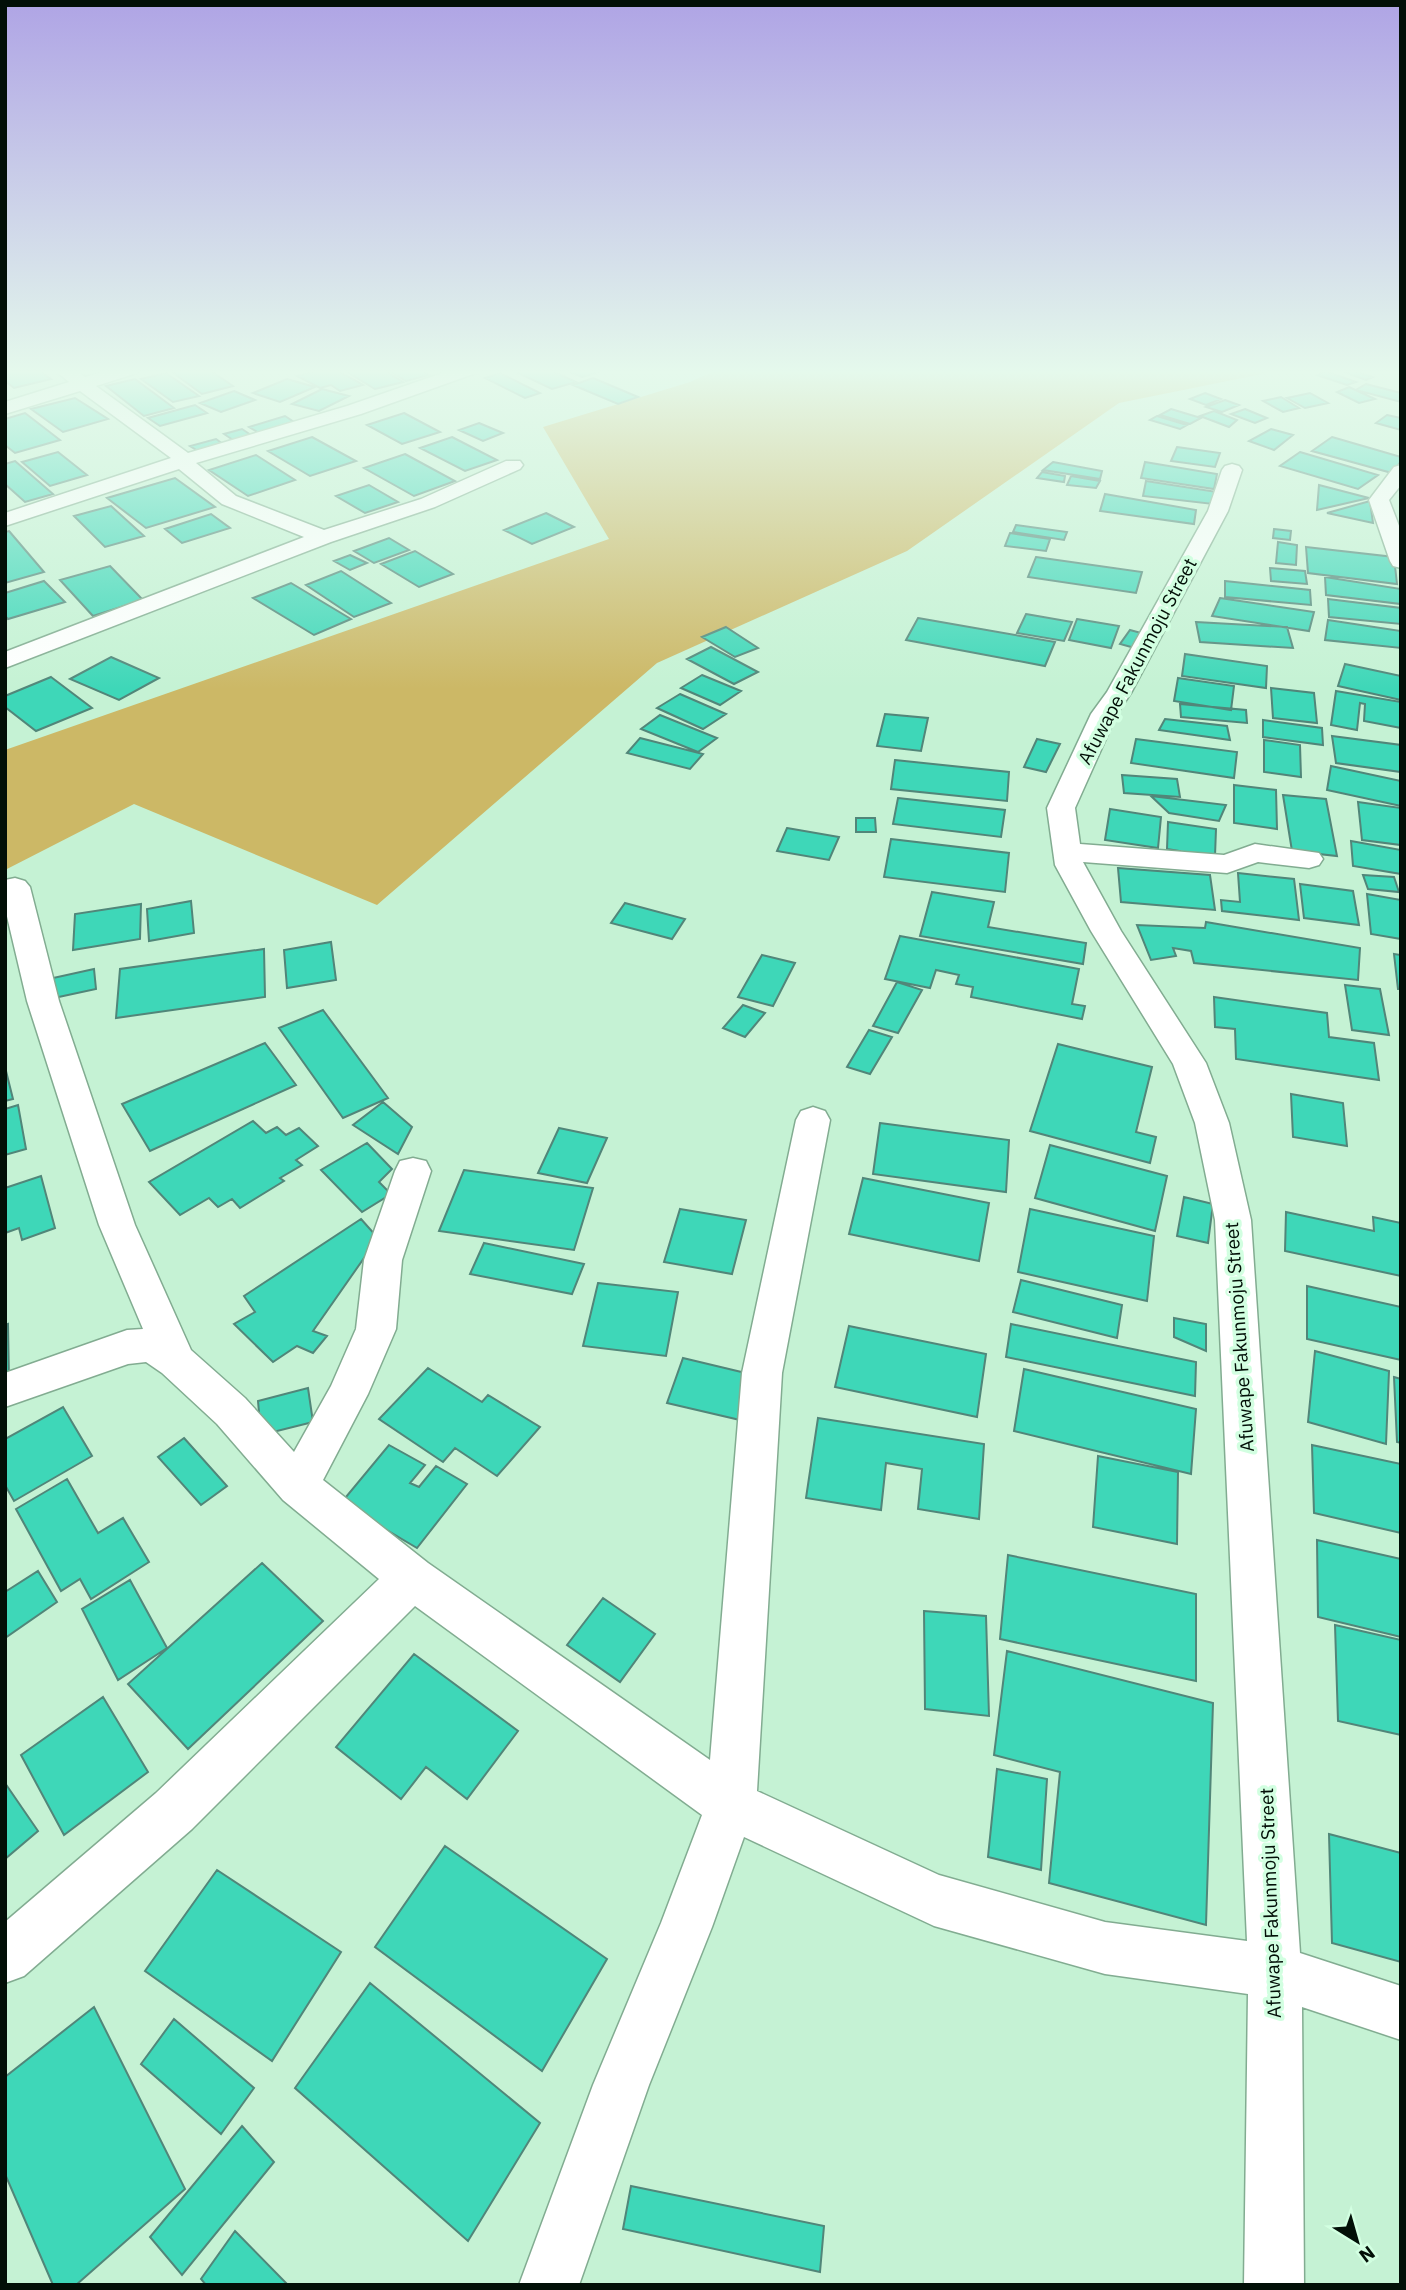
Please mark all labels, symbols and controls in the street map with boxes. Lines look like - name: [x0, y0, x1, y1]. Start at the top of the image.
- street label: Afuwape Fakunmoju Street: [1072, 554, 1202, 768]
- street label: Afuwape Fakunmoju Street: [1219, 1221, 1259, 1453]
- street label: Afuwape Fakunmoju Street: [1254, 1787, 1286, 2019]
- north arrow: [1322, 2206, 1392, 2276]
- text: N: [1355, 2241, 1380, 2268]

